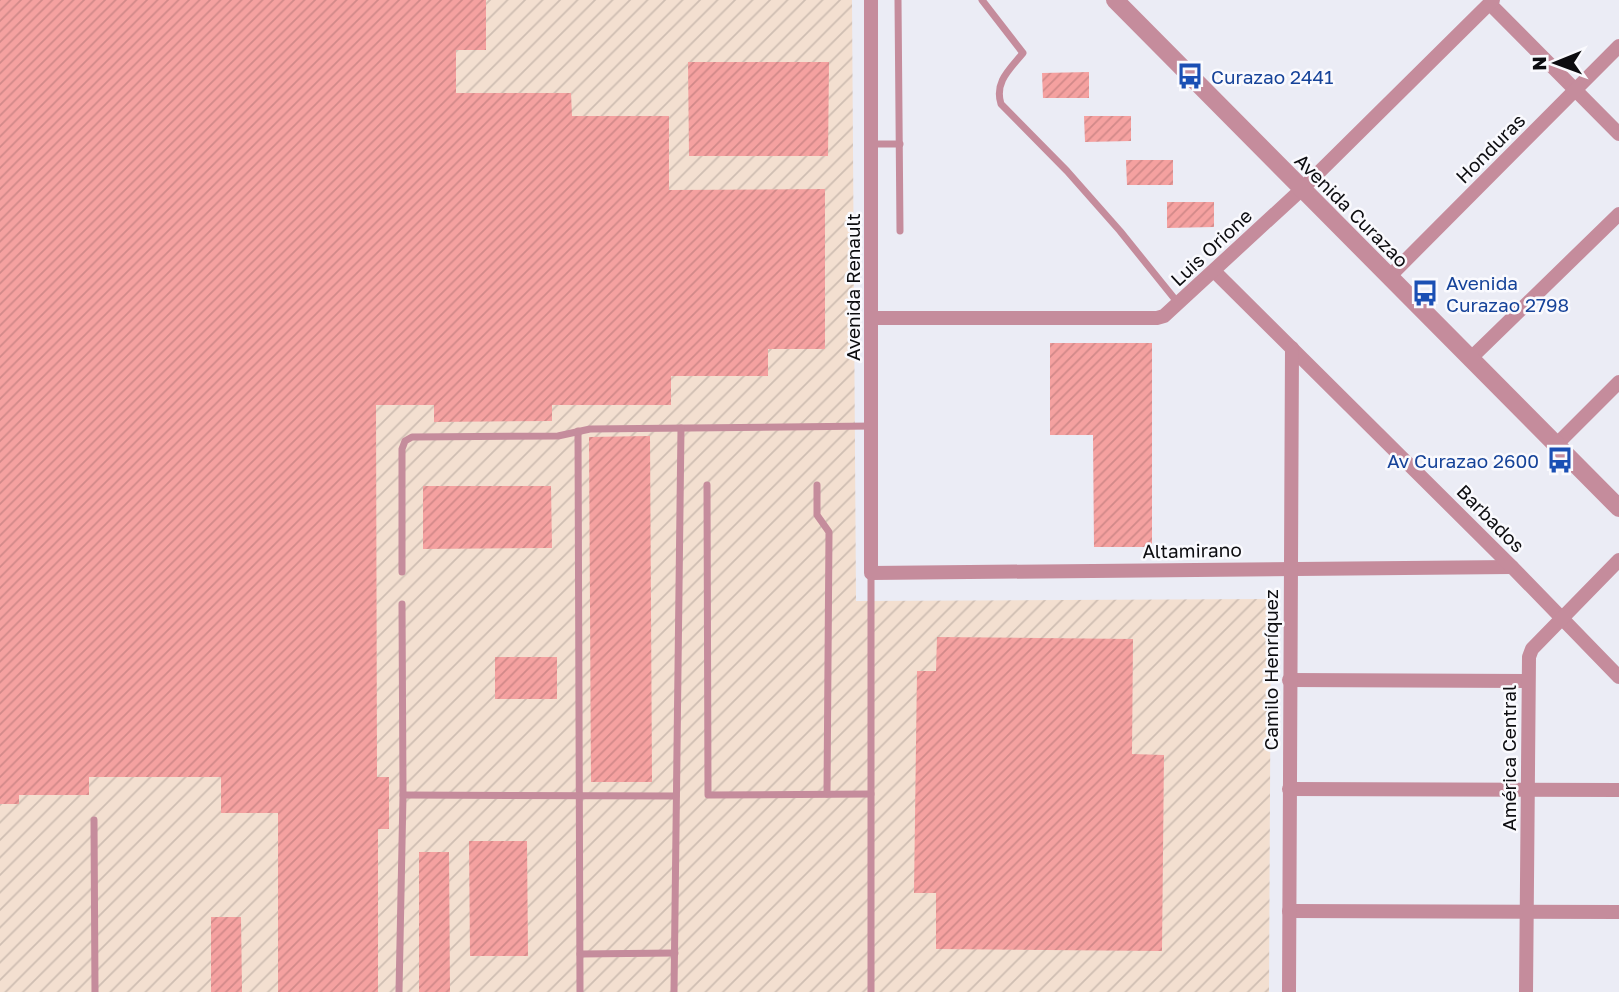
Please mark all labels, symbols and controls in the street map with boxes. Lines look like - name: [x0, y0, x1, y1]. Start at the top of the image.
- north arrow: [1521, 28, 1591, 98]
- text: N: [1527, 56, 1550, 71]
- bus stop icon: Curazao 2441: [1175, 61, 1205, 91]
- place label: Curazao 2441: [1211, 65, 1333, 88]
- street label: Honduras: [1450, 108, 1530, 188]
- street label: Avenida Curazao: [1290, 148, 1414, 272]
- street label: Luis Orione: [1166, 204, 1256, 290]
- street label: Avenida Renault: [841, 213, 864, 361]
- place label: Avenida Curazao 2798: [1446, 271, 1569, 316]
- bus stop icon: Avenida Curazao 2798: [1410, 278, 1440, 308]
- bus stop icon: Av Curazao 2600: [1545, 445, 1575, 475]
- place label: Av Curazao 2600: [1387, 449, 1539, 472]
- street label: Barbados: [1452, 479, 1530, 557]
- street label: Altamirano: [1142, 538, 1242, 562]
- street label: Camilo Henríquez: [1259, 589, 1282, 751]
- street label: América Central: [1497, 685, 1520, 831]

